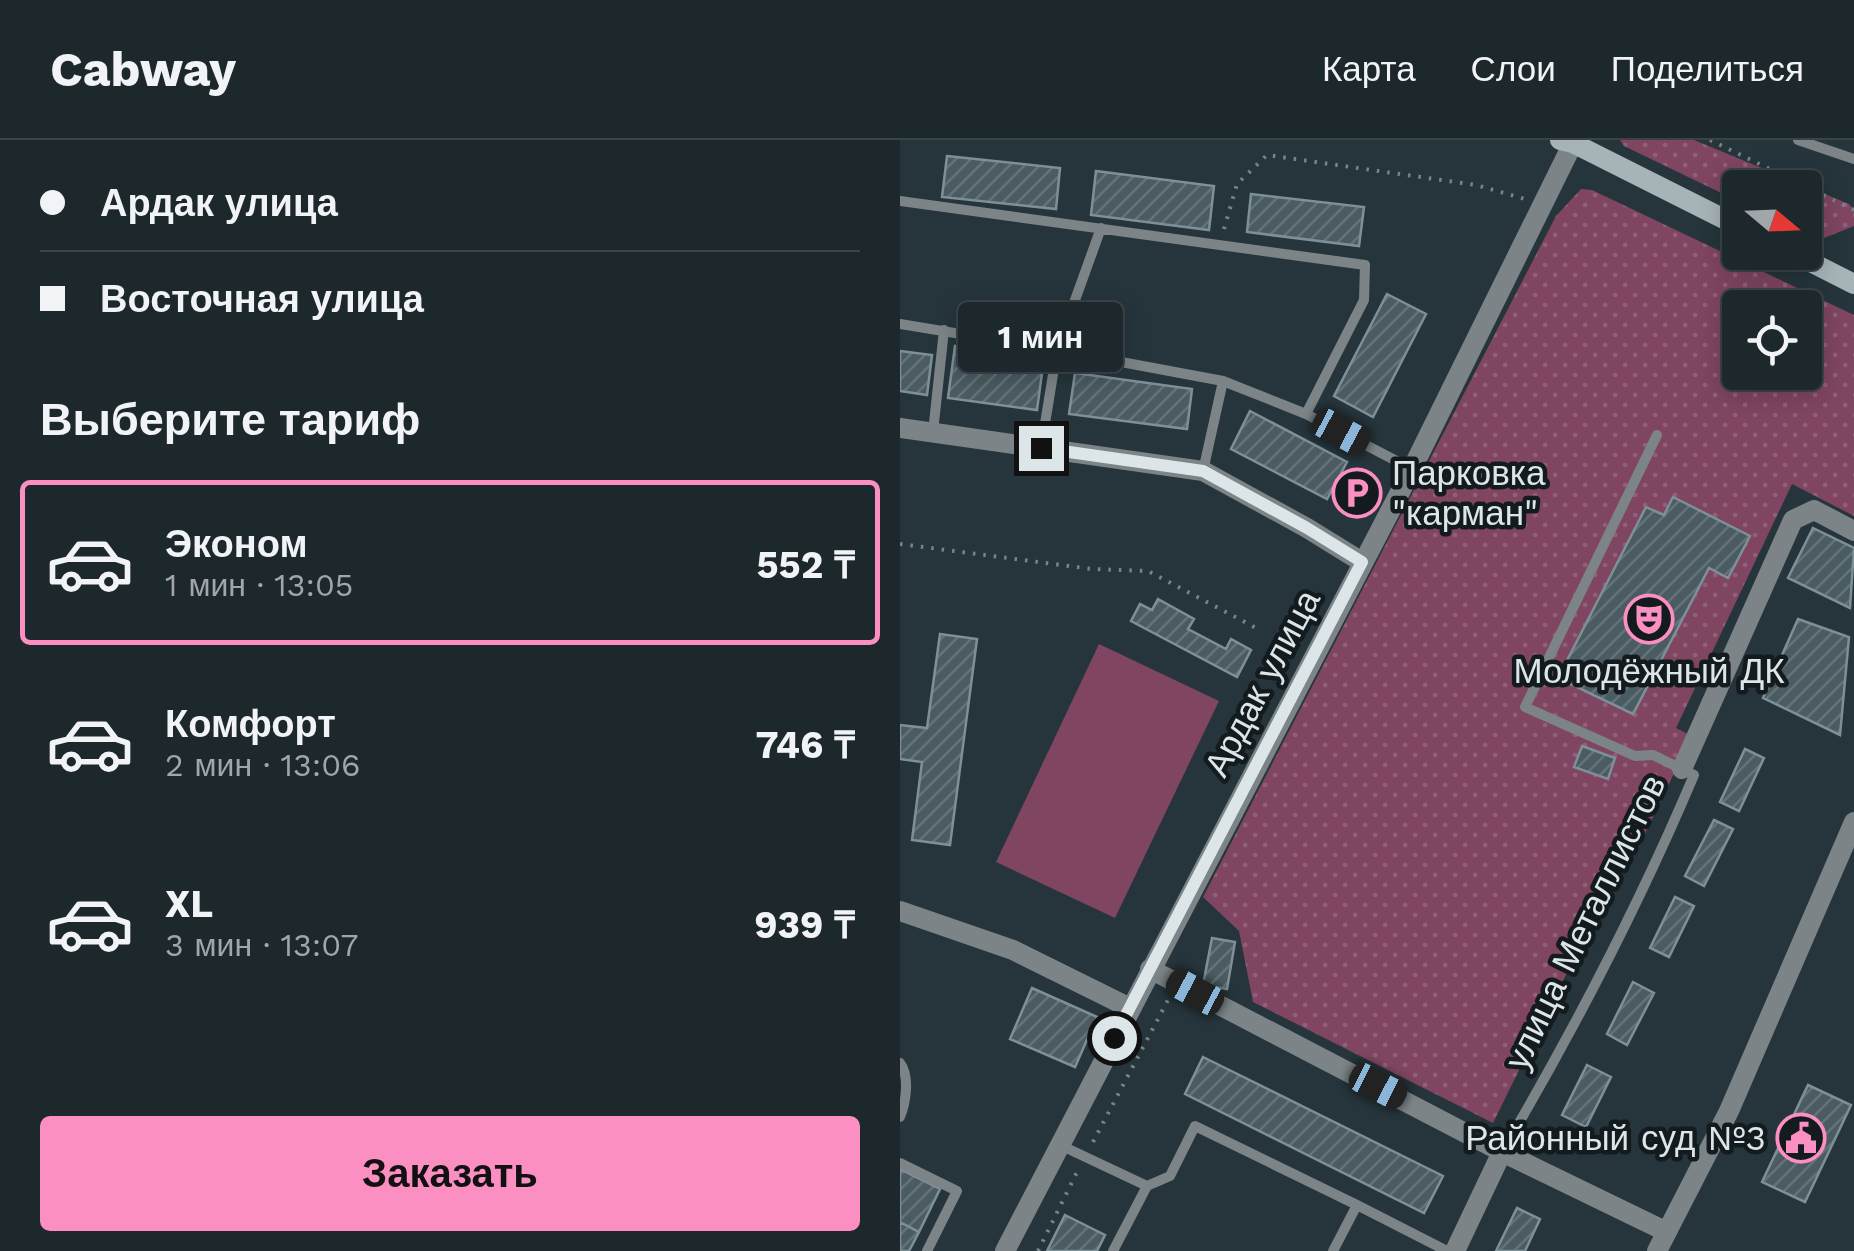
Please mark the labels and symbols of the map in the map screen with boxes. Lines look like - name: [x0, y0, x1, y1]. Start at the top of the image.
- north arrow: [1722, 170, 1822, 270]
- callout: 1 мин: [958, 303, 1124, 373]
- car: [1307, 405, 1375, 459]
- route end: [1019, 426, 1064, 471]
- place label: Парковка "карман": [1392, 452, 1546, 534]
- parking icon: Парковка "карман": [1331, 467, 1383, 519]
- street label: Ардак улица: [1195, 582, 1329, 784]
- theatre icon: Молодёжный ДК: [1623, 593, 1675, 645]
- place label: Молодёжный ДК: [1513, 650, 1785, 692]
- street label: улица Металлистов: [1495, 768, 1675, 1076]
- car: [1161, 965, 1229, 1019]
- route start: [1092, 1016, 1137, 1061]
- car: [1344, 1059, 1412, 1113]
- public building icon: Районный суд №3: [1775, 1112, 1827, 1164]
- place label: Районный суд №3: [1465, 1117, 1766, 1159]

